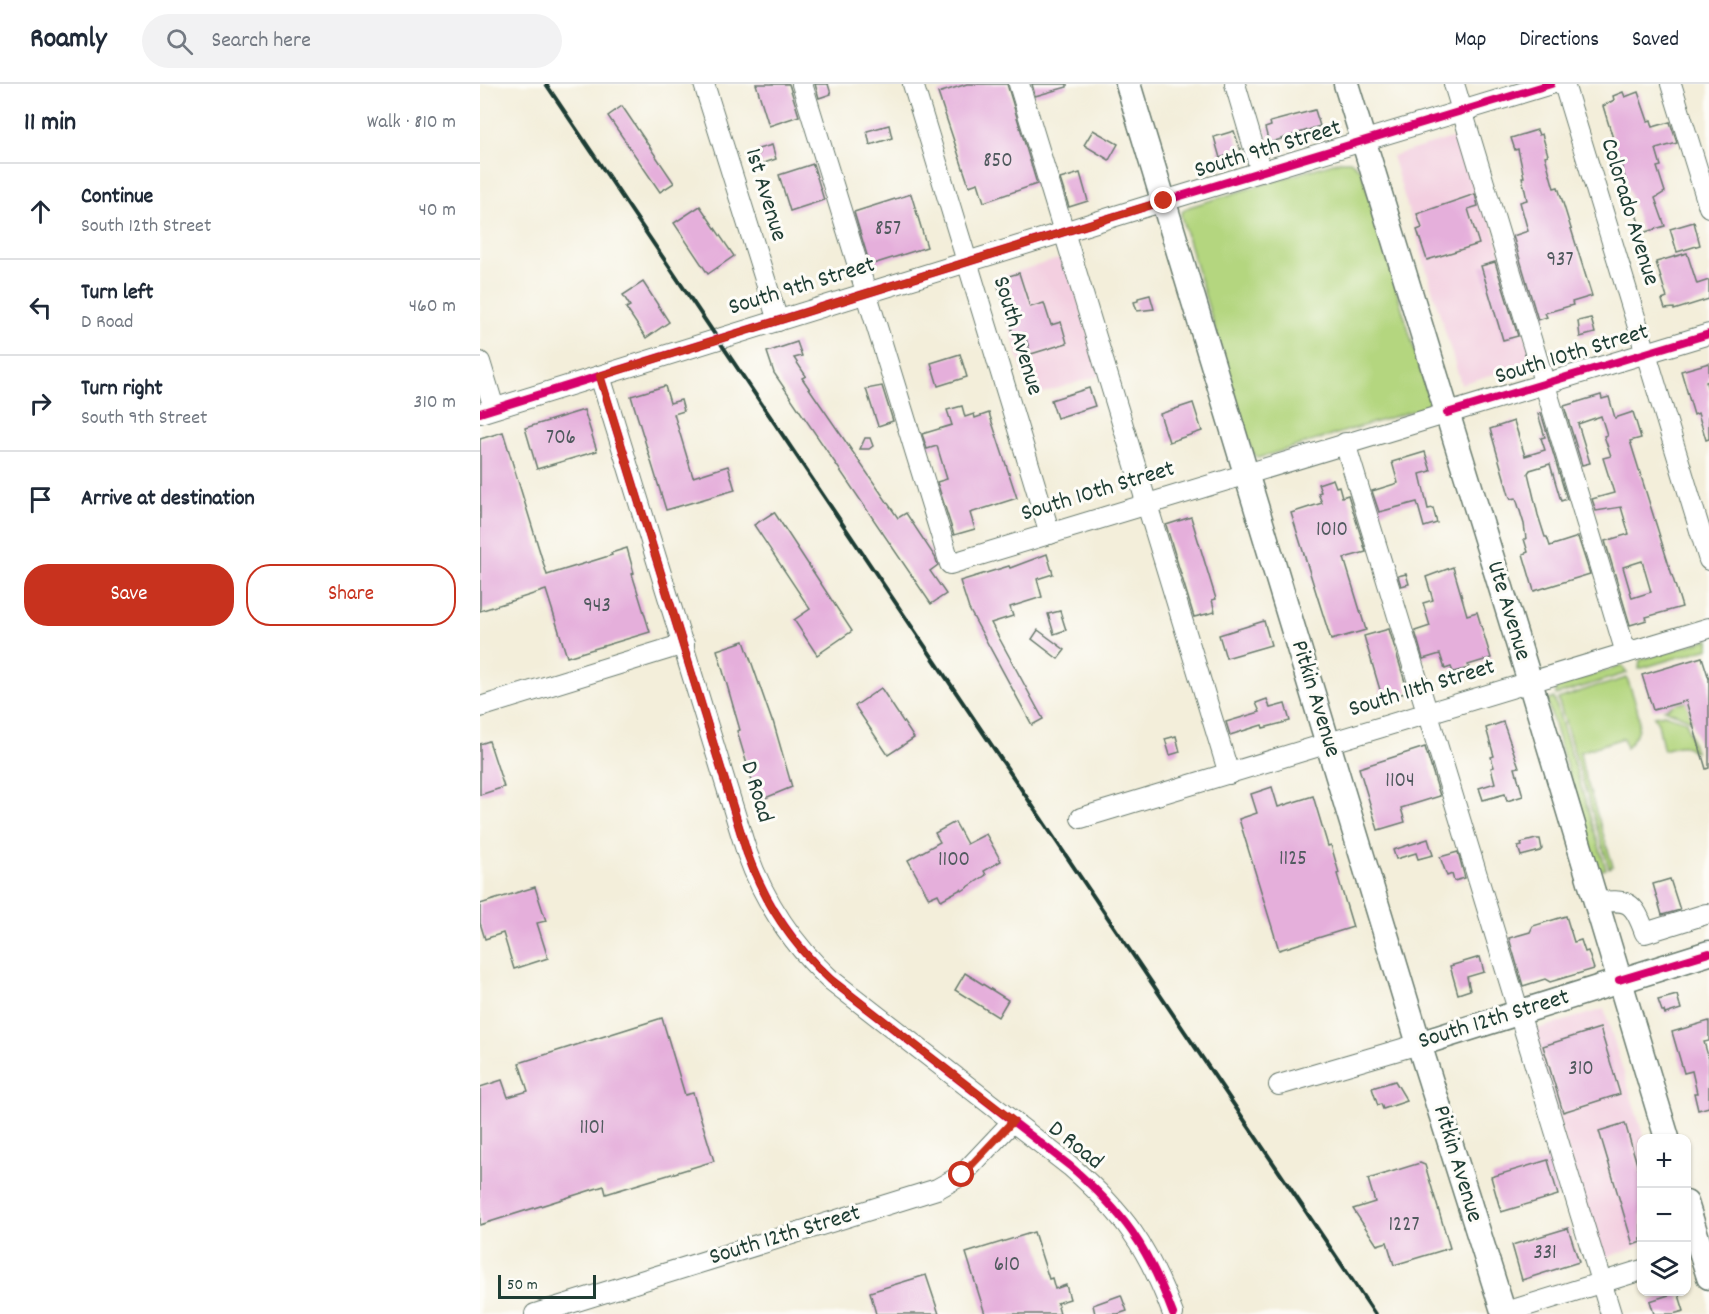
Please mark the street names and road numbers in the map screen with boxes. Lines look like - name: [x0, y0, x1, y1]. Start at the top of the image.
- street label: South 9th Street: [1191, 112, 1346, 188]
- street label: Colorado Avenue: [1590, 134, 1668, 290]
- street label: 1st Avenue: [735, 144, 795, 246]
- street label: South 9th Street: [725, 249, 880, 325]
- street label: South Avenue: [983, 272, 1051, 400]
- street label: South 10th Street: [1491, 315, 1653, 394]
- street label: South 10th Street: [1017, 452, 1179, 531]
- street label: Ute Avenue: [1477, 557, 1539, 665]
- street label: Pitkin Avenue: [1281, 636, 1349, 762]
- street label: South 11th Street: [1345, 651, 1499, 727]
- street label: D Road: [731, 757, 781, 827]
- street label: South 12th Street: [1414, 981, 1574, 1059]
- street label: Pitkin Avenue: [1423, 1101, 1491, 1227]
- street label: D Road: [1040, 1113, 1110, 1179]
- street label: South 12th Street: [705, 1197, 865, 1275]

